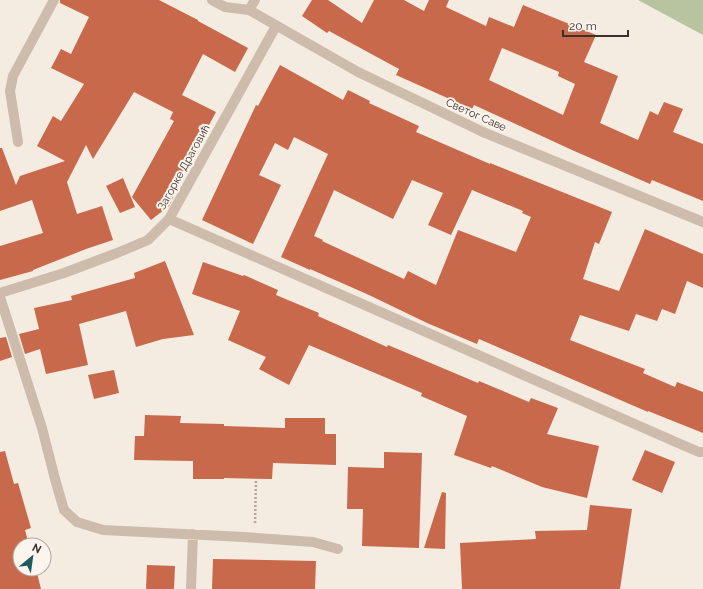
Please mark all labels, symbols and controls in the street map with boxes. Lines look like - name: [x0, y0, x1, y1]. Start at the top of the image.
- scale bar: [563, 12, 628, 38]
- text: 20 m: [569, 19, 597, 33]
- street label: Светог Саве: [444, 96, 509, 134]
- street label: Загорке Драговић: [155, 122, 213, 212]
- north arrow: [12, 537, 52, 577]
- text: N: [30, 541, 43, 556]

